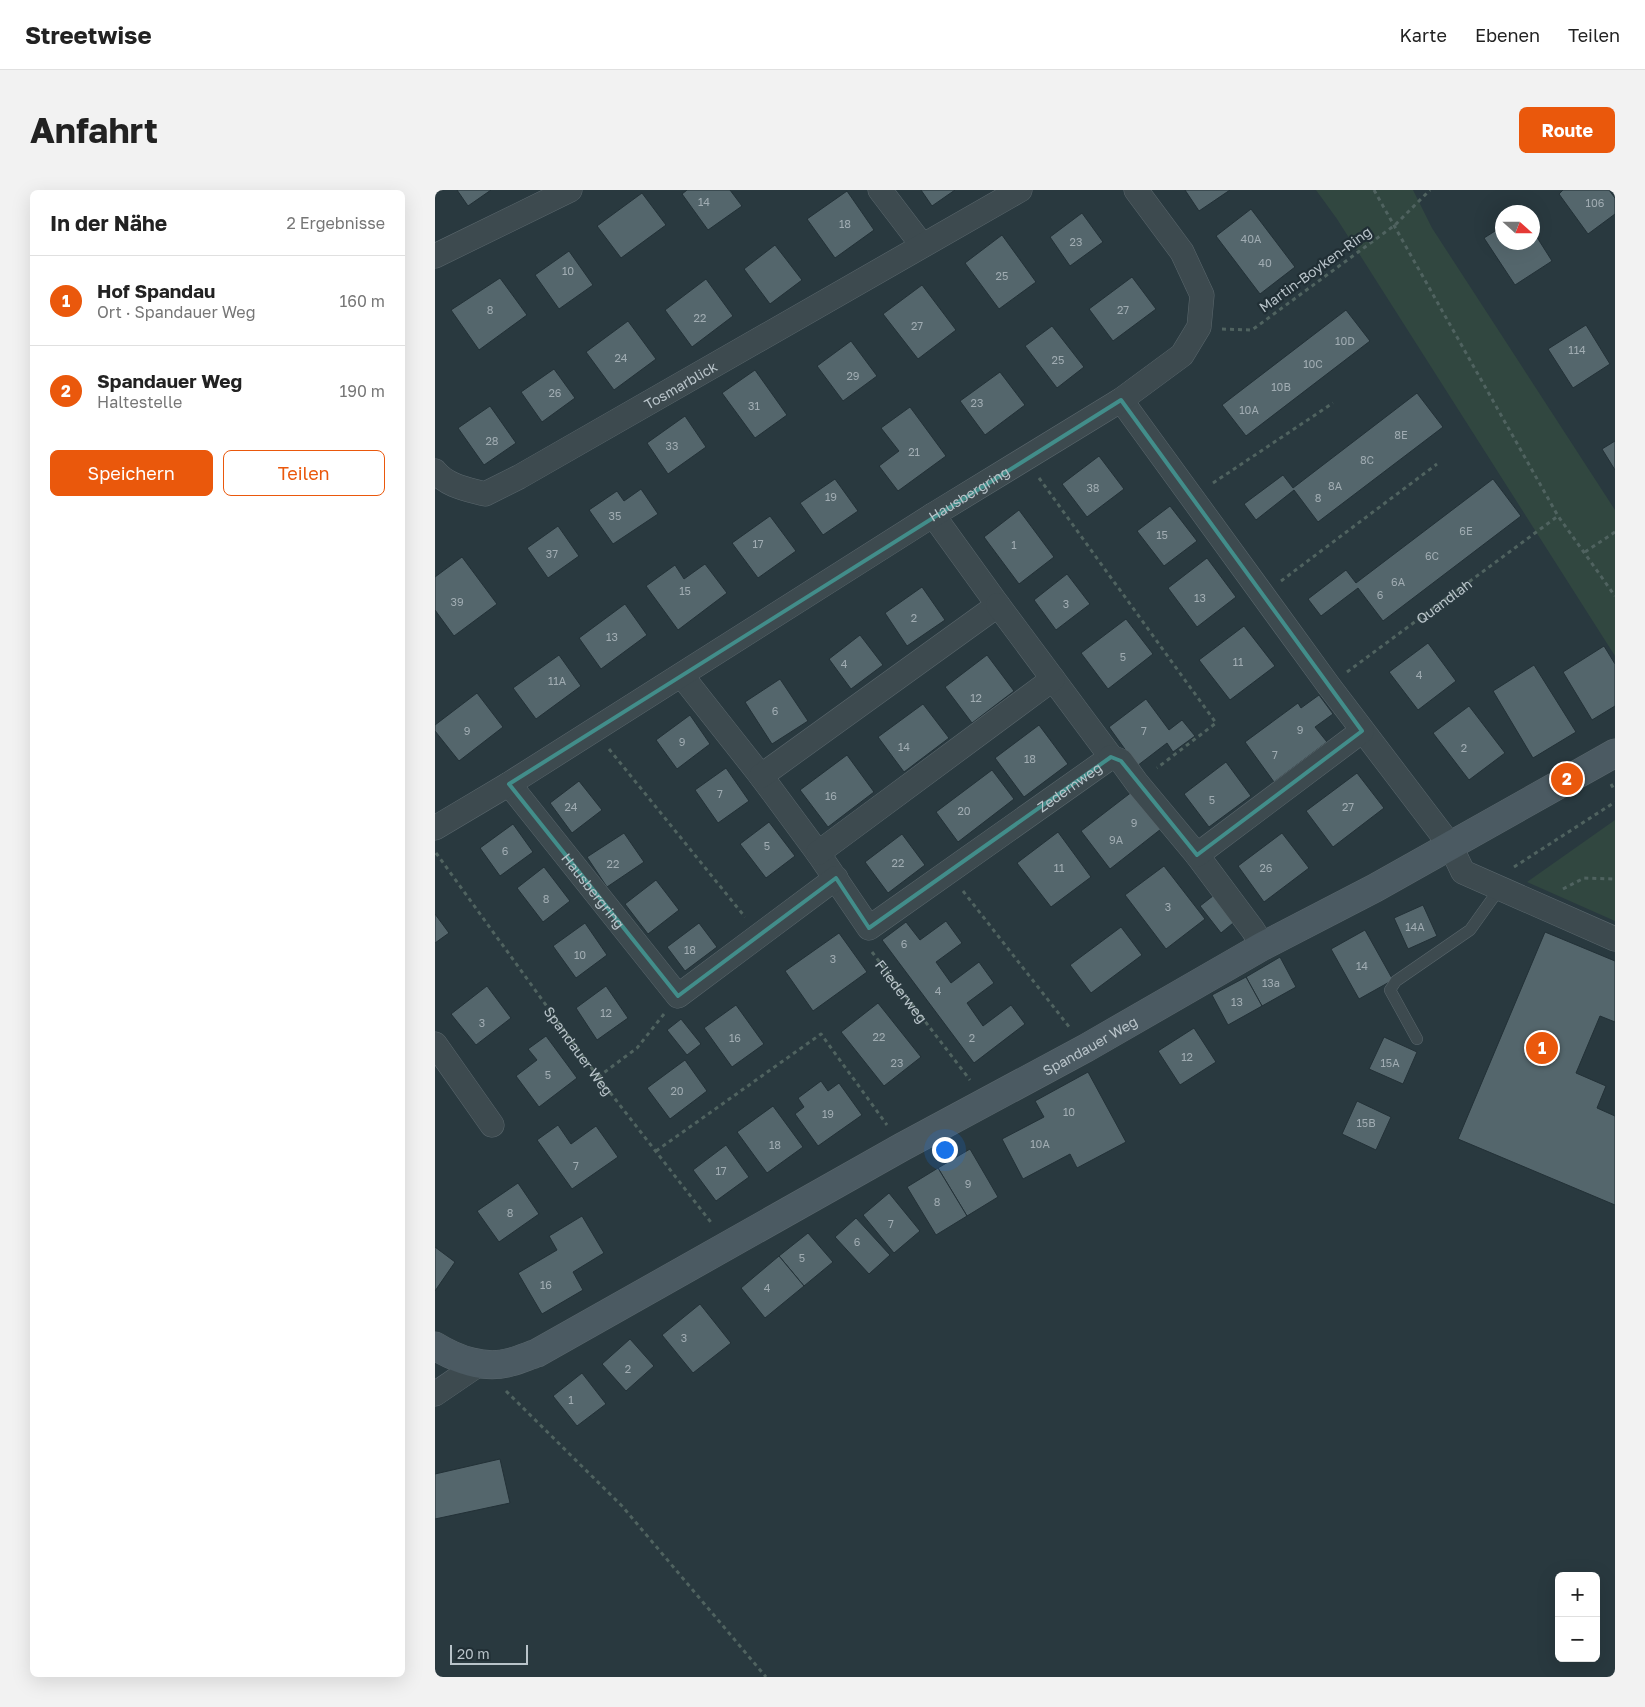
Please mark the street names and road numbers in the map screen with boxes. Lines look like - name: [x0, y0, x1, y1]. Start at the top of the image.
- street label: Martin-Boyken-Ring: [1256, 223, 1374, 315]
- street label: Tosmarblick: [641, 357, 720, 412]
- street label: Hausbergring: [925, 462, 1012, 524]
- street label: Quandlah: [1412, 574, 1475, 627]
- street label: Zedernweg: [1034, 758, 1105, 815]
- street label: Hausbergring: [559, 849, 629, 931]
- street label: Fliederweg: [872, 956, 931, 1026]
- street label: Spandauer Weg: [541, 1003, 617, 1098]
- street label: Spandauer Weg: [1039, 1012, 1140, 1078]

